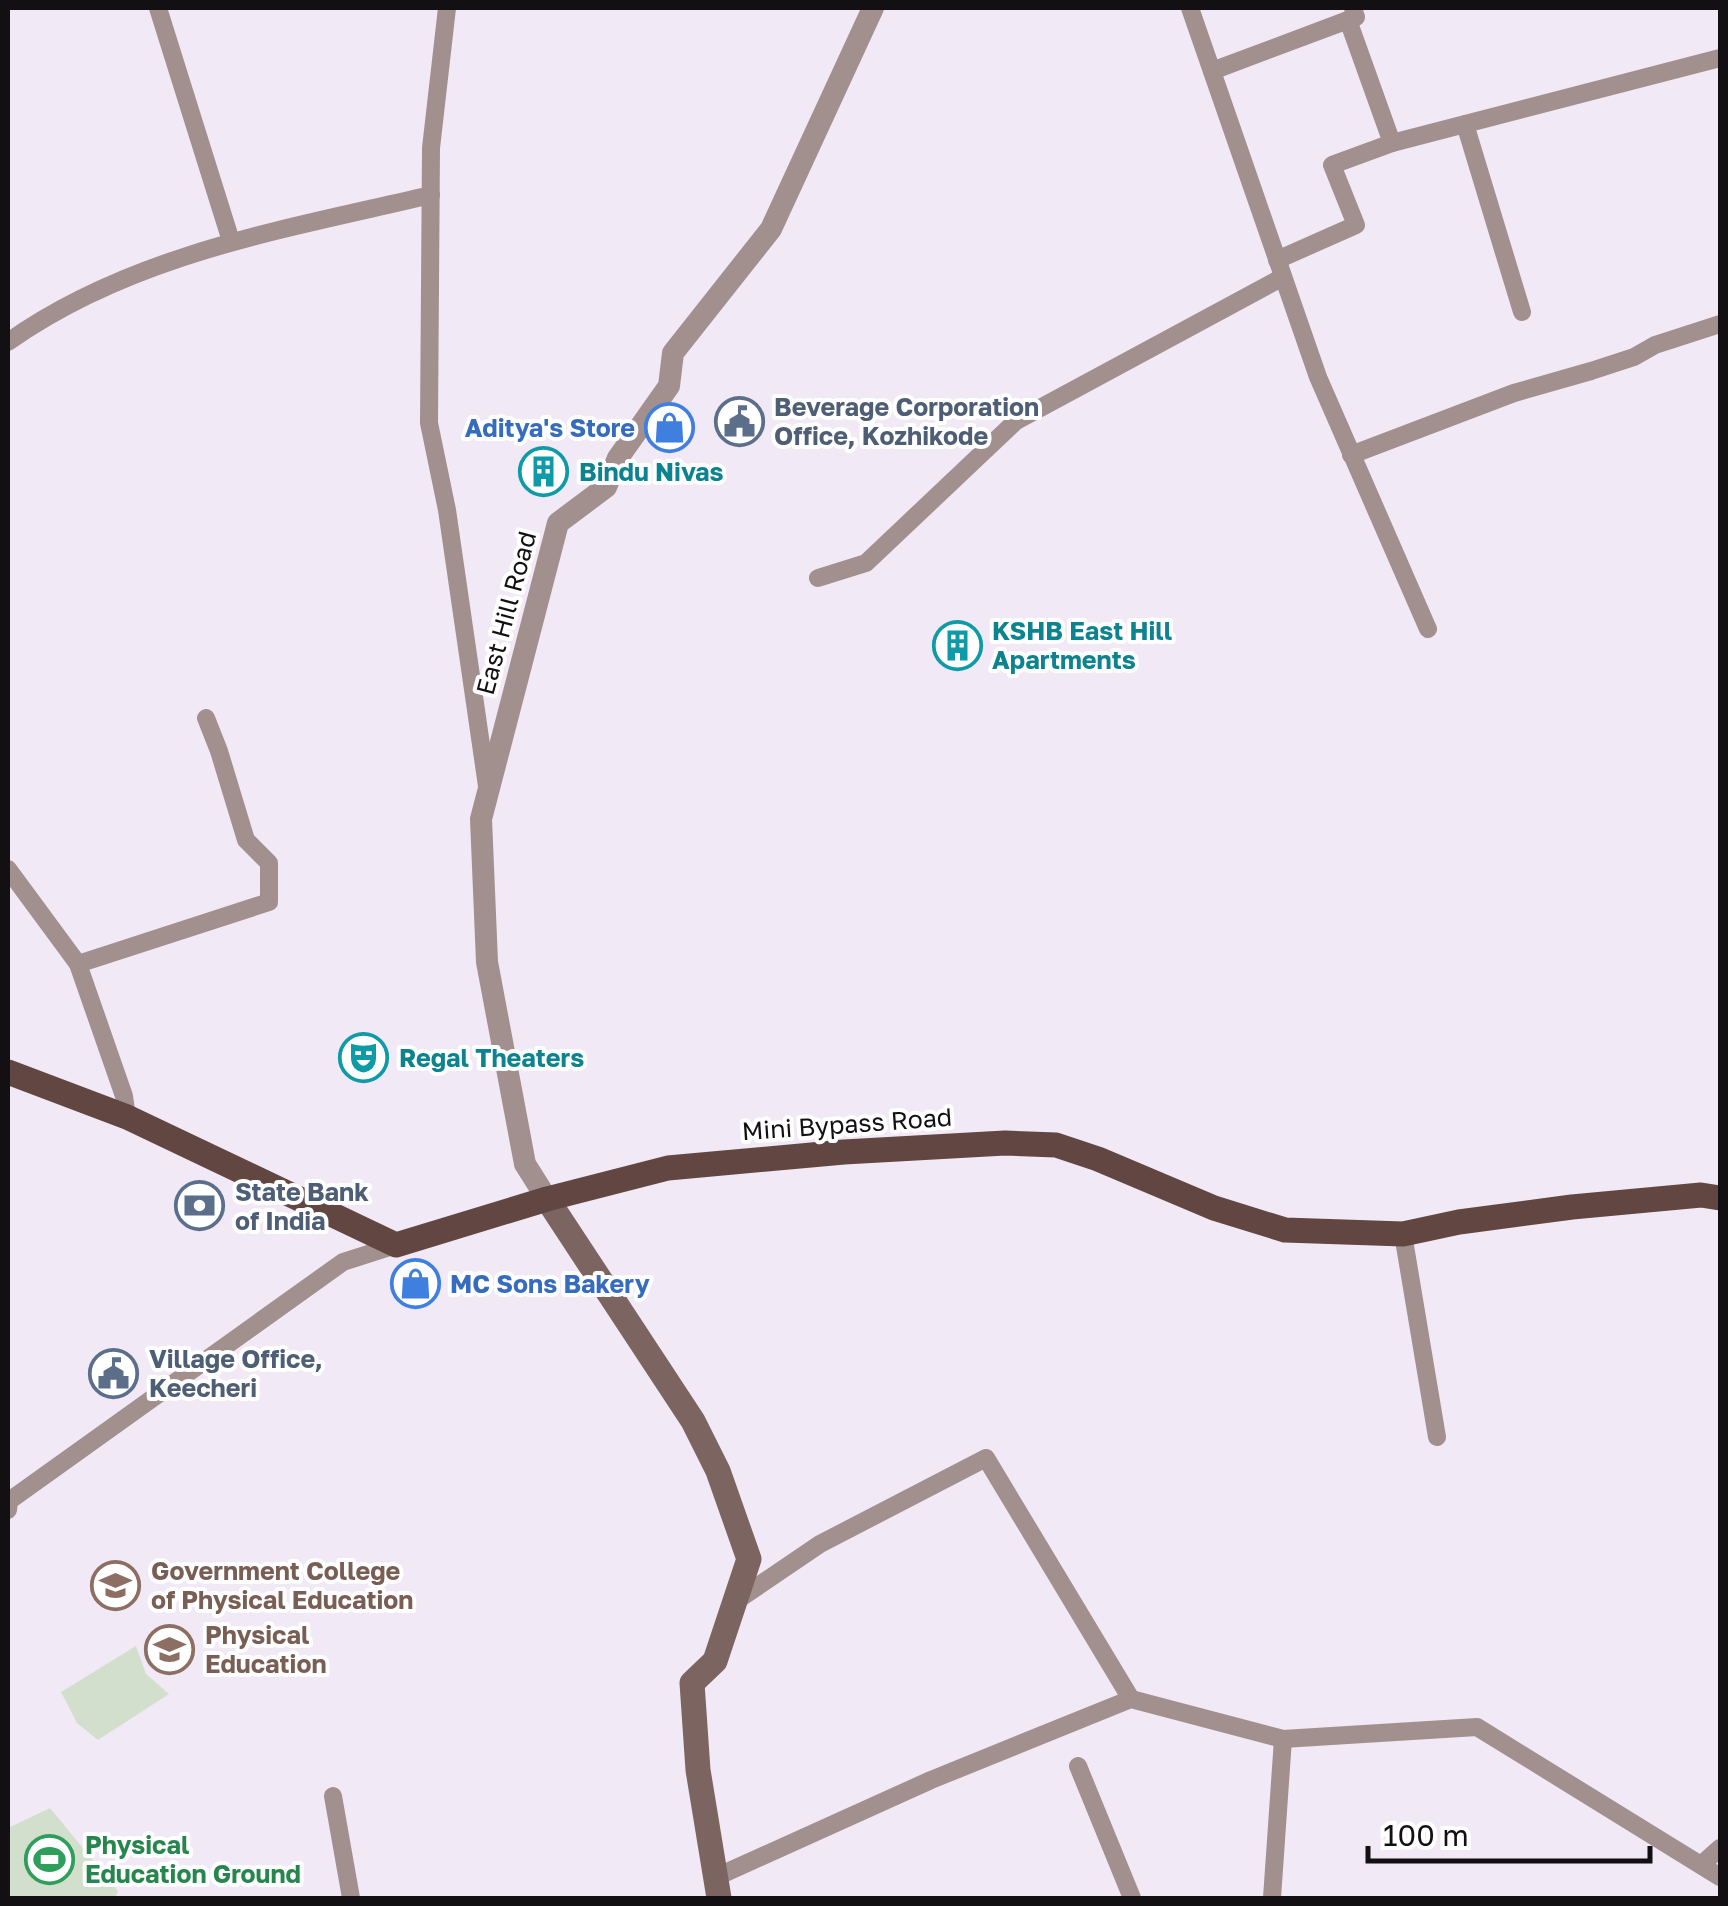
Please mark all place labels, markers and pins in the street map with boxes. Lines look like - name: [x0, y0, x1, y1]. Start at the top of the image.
- place label: Beverage Corporation Office, Kozhikode: [774, 391, 1039, 451]
- public building icon: Beverage Corporation Office, Kozhikode: [713, 395, 765, 447]
- shop icon: Aditya's Store: [644, 402, 696, 454]
- place label: Aditya's Store: [465, 412, 635, 443]
- building icon: Bindu Nivas: [518, 446, 570, 498]
- place label: Bindu Nivas: [579, 456, 724, 487]
- place label: KSHB East Hill Apartments: [992, 615, 1172, 675]
- building icon: KSHB East Hill Apartments: [931, 619, 983, 671]
- theatre icon: Regal Theaters: [338, 1032, 390, 1084]
- place label: Regal Theaters: [399, 1042, 584, 1073]
- place label: State Bank of India: [235, 1176, 369, 1236]
- bank icon: State Bank of India: [174, 1180, 226, 1232]
- shop icon: MC Sons Bakery: [389, 1258, 441, 1310]
- place label: MC Sons Bakery: [450, 1268, 650, 1299]
- place label: Village Office, Keecheri: [149, 1343, 323, 1403]
- public building icon: Village Office, Keecheri: [88, 1347, 140, 1399]
- place label: Government College of Physical Education: [151, 1555, 413, 1615]
- school or university icon: Government College of Physical Education: [90, 1559, 142, 1611]
- place label: Physical Education: [205, 1619, 327, 1679]
- school or university icon: Physical Education: [144, 1623, 196, 1675]
- place label: Physical Education Ground: [85, 1829, 301, 1889]
- sports icon: Physical Education Ground: [24, 1833, 76, 1885]

